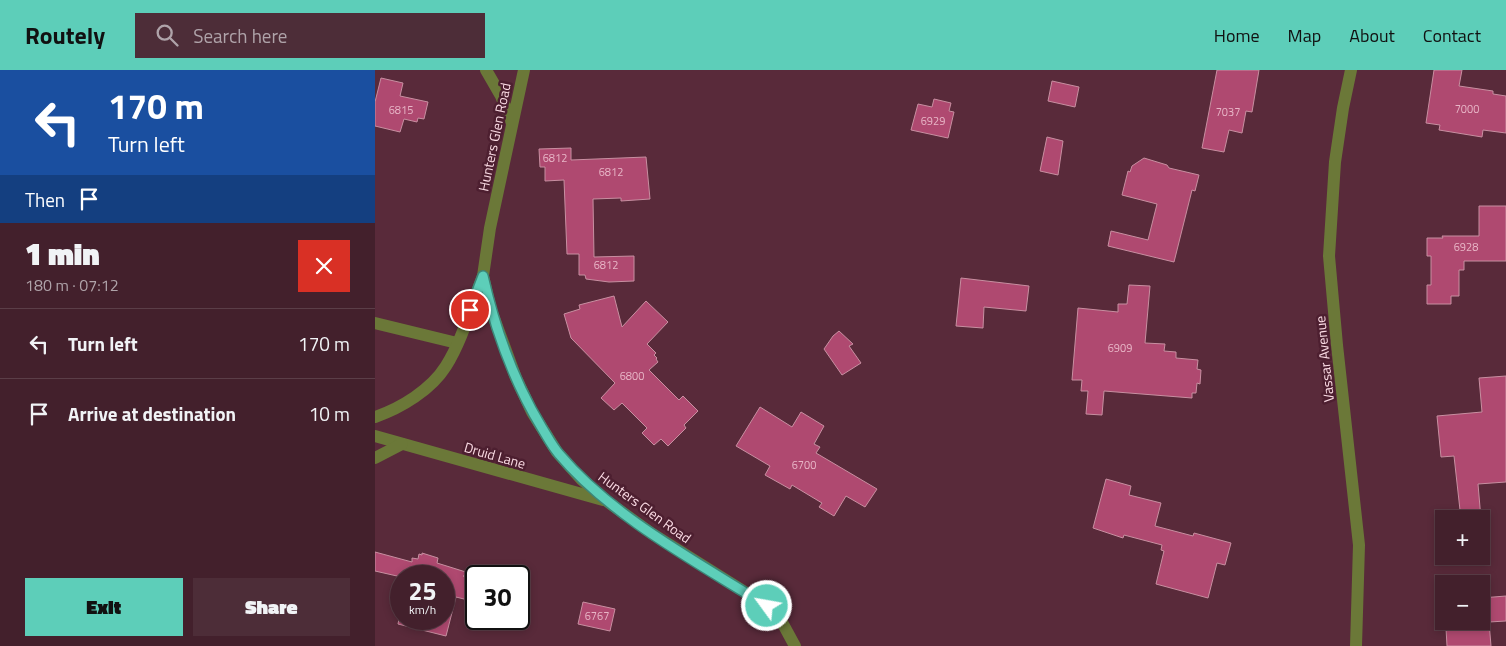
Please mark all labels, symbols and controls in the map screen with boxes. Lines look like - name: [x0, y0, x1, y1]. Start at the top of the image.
- search box: [135, 13, 485, 58]
- text: Routely: [25, 17, 105, 53]
- icon: search: [153, 21, 181, 49]
- text: Search here: [193, 21, 287, 50]
- text: Home: [1214, 22, 1260, 49]
- text: Map: [1288, 22, 1321, 49]
- text: About: [1349, 22, 1395, 49]
- text: Contact: [1423, 22, 1481, 49]
- text: 170 m: [108, 79, 204, 133]
- street label: Hunters Glen Road: [472, 81, 516, 193]
- icon: left: [25, 90, 90, 155]
- house number: 7000: [1455, 101, 1479, 117]
- house number: 6815: [389, 102, 413, 118]
- house number: 7037: [1216, 104, 1240, 120]
- house number: 6929: [921, 113, 945, 129]
- text: Turn left: [108, 127, 185, 161]
- house number: 6812: [543, 150, 567, 166]
- house number: 6812: [599, 164, 623, 180]
- text: Then: [25, 185, 65, 214]
- icon: arrive: [75, 185, 103, 213]
- text: 1 min: [25, 231, 100, 277]
- house number: 6928: [1454, 239, 1478, 255]
- button: close: [298, 240, 350, 292]
- house number: 6812: [594, 257, 618, 273]
- text: 180 m · 07:12: [25, 273, 119, 297]
- pin: [449, 289, 491, 331]
- icon: arrive: [456, 296, 484, 324]
- street label: Vassar Avenue: [1309, 315, 1339, 403]
- text: Turn left: [68, 329, 138, 358]
- text: 170 m: [298, 329, 350, 358]
- icon: left: [25, 330, 53, 358]
- house number: 6909: [1108, 340, 1132, 356]
- house number: 6800: [620, 368, 644, 384]
- text: Arrive at destination: [68, 399, 236, 428]
- text: 10 m: [309, 399, 350, 428]
- icon: arrive: [25, 400, 53, 428]
- street label: Druid Lane: [462, 436, 528, 474]
- house number: 6700: [792, 457, 816, 473]
- street label: Hunters Glen Road: [594, 466, 696, 548]
- map controls: [1435, 510, 1490, 630]
- button: +: [1435, 510, 1490, 565]
- speed limit sign: 30: [465, 565, 530, 630]
- text: 25: [408, 572, 437, 610]
- button: −: [1435, 575, 1490, 630]
- button: Exit: [25, 578, 183, 636]
- button: Share: [193, 578, 350, 636]
- position arrow: [740, 579, 792, 631]
- text: km/h: [409, 600, 436, 619]
- house number: 6767: [585, 608, 609, 624]

